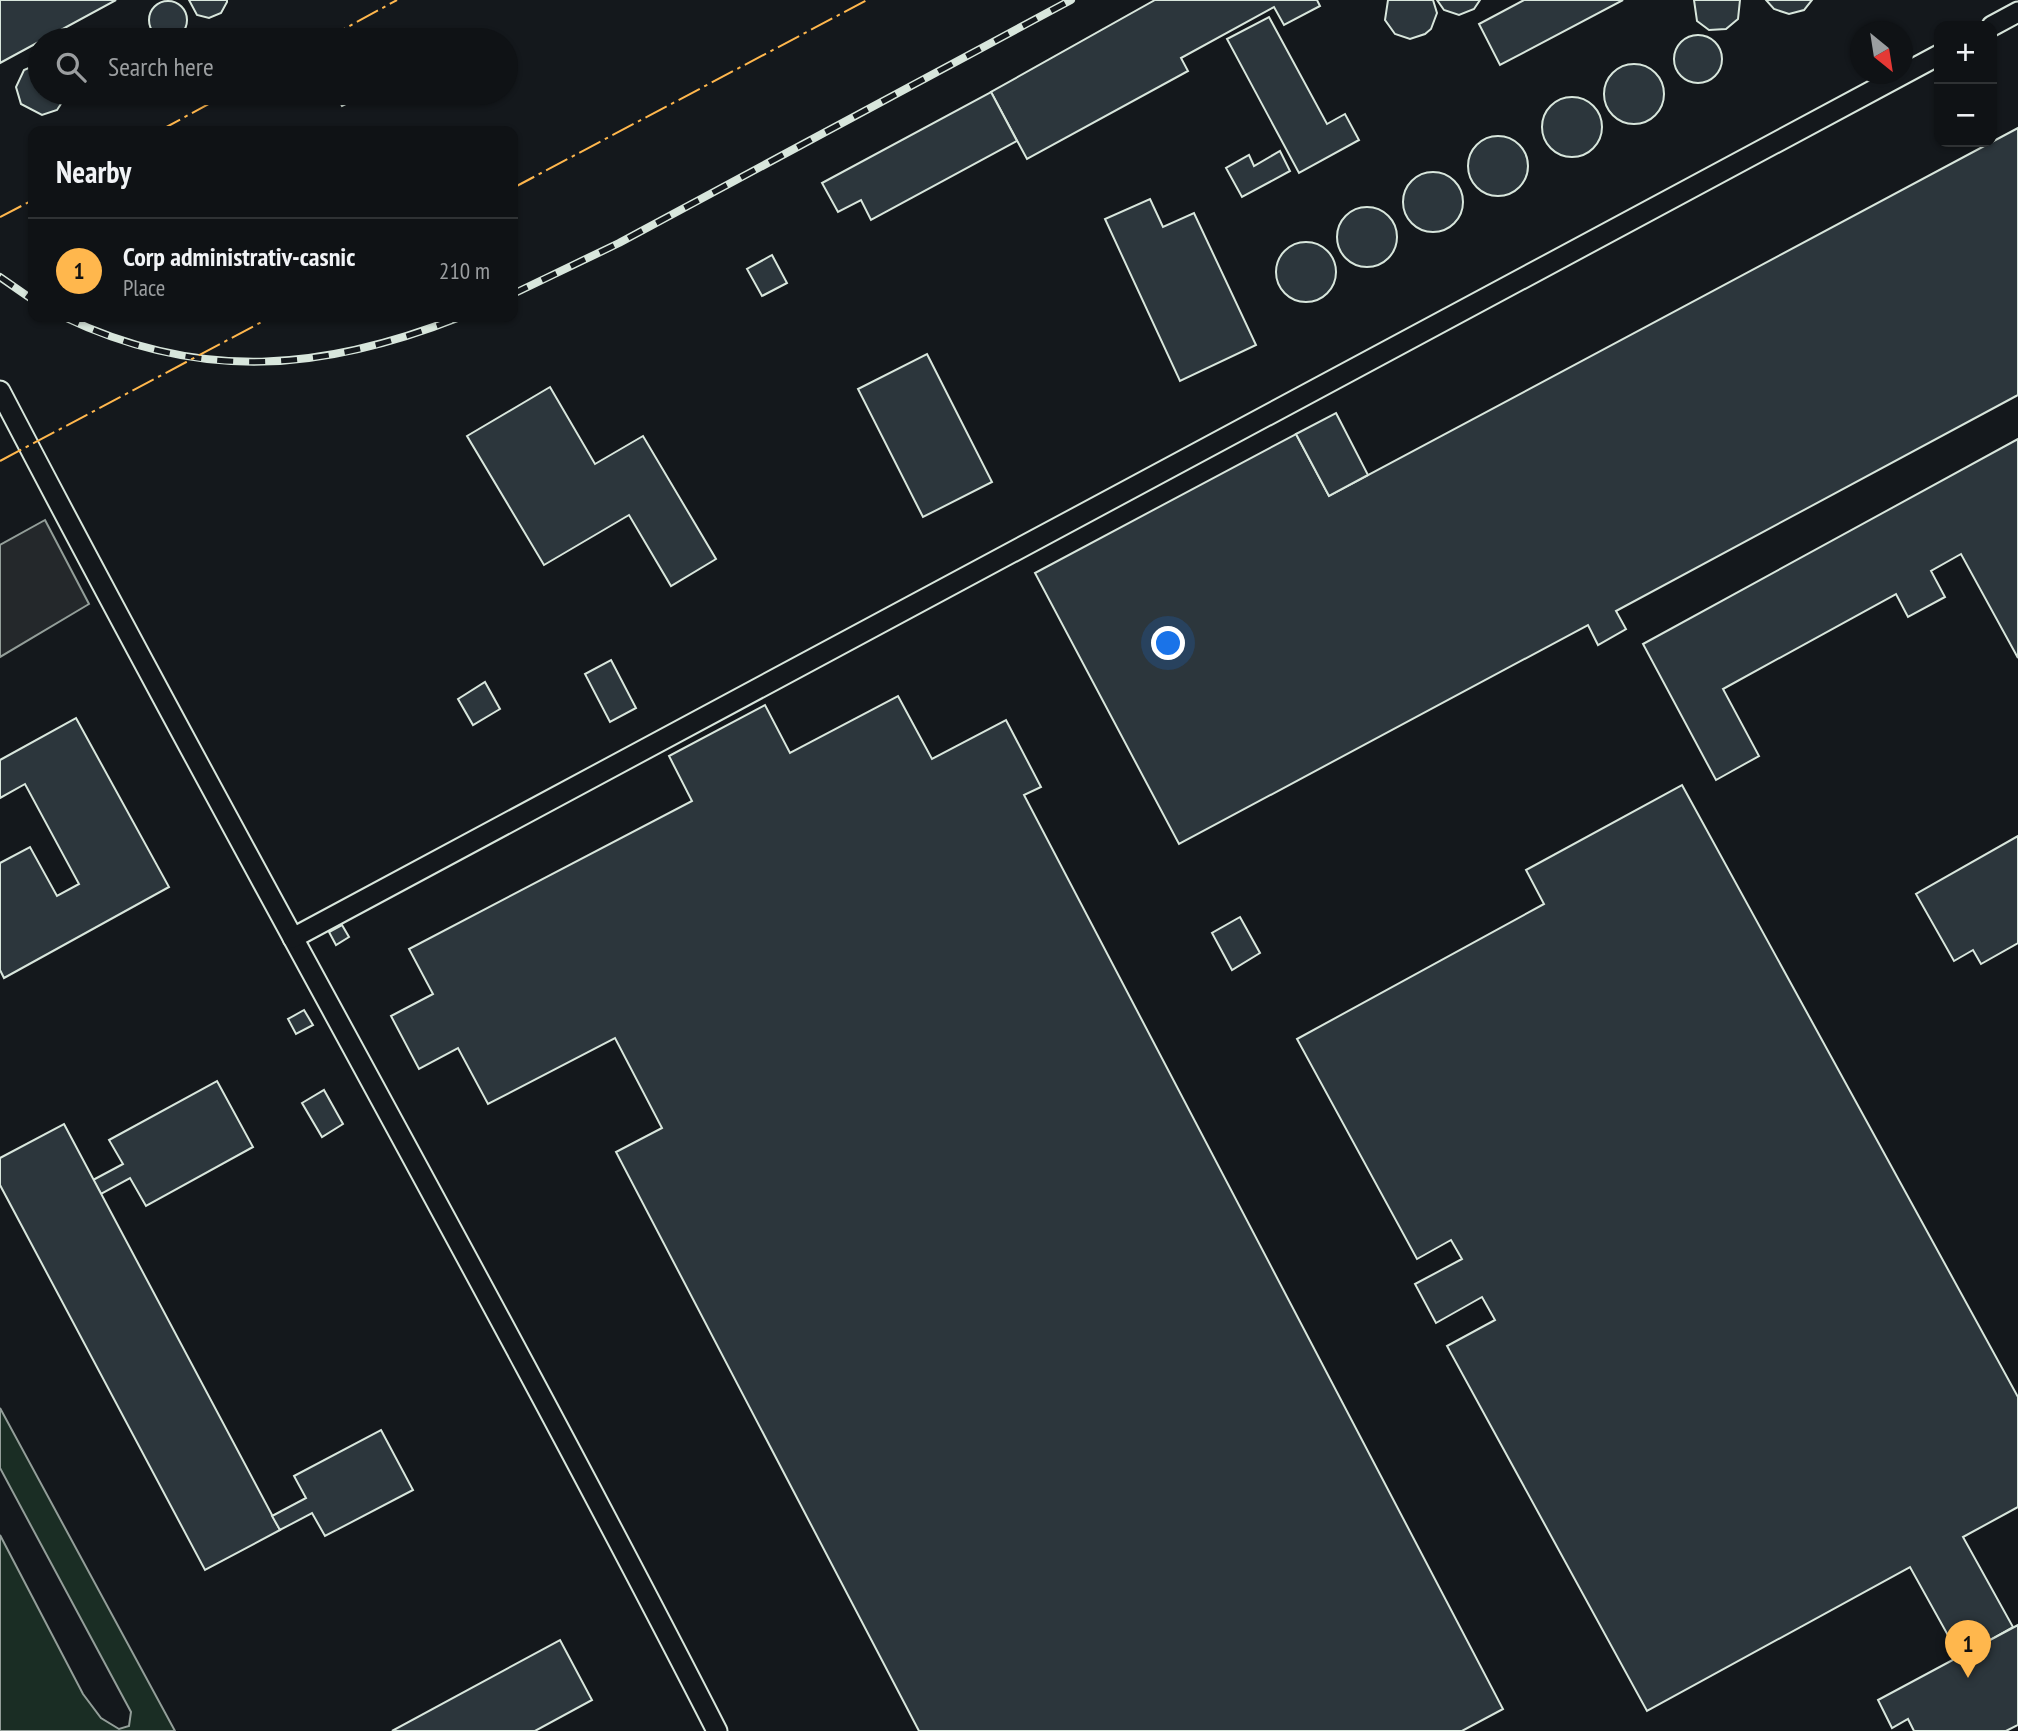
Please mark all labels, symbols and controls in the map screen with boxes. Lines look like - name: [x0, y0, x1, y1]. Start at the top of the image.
- north arrow: [1850, 21, 1913, 84]
- map controls: [1934, 21, 1997, 147]
- button: +: [1934, 21, 1997, 84]
- search box: [28, 28, 518, 105]
- icon: search: [52, 48, 90, 86]
- text: Search here: [108, 50, 214, 83]
- button: −: [1934, 84, 1997, 147]
- text: Nearby: [56, 152, 131, 191]
- text: Corp administrativ-casnic: [123, 240, 355, 273]
- text: 1: [74, 256, 85, 285]
- text: 210 m: [439, 256, 490, 285]
- text: Place: [123, 273, 165, 302]
- your location: [1151, 626, 1185, 660]
- pin: 1: [1945, 1620, 1991, 1678]

